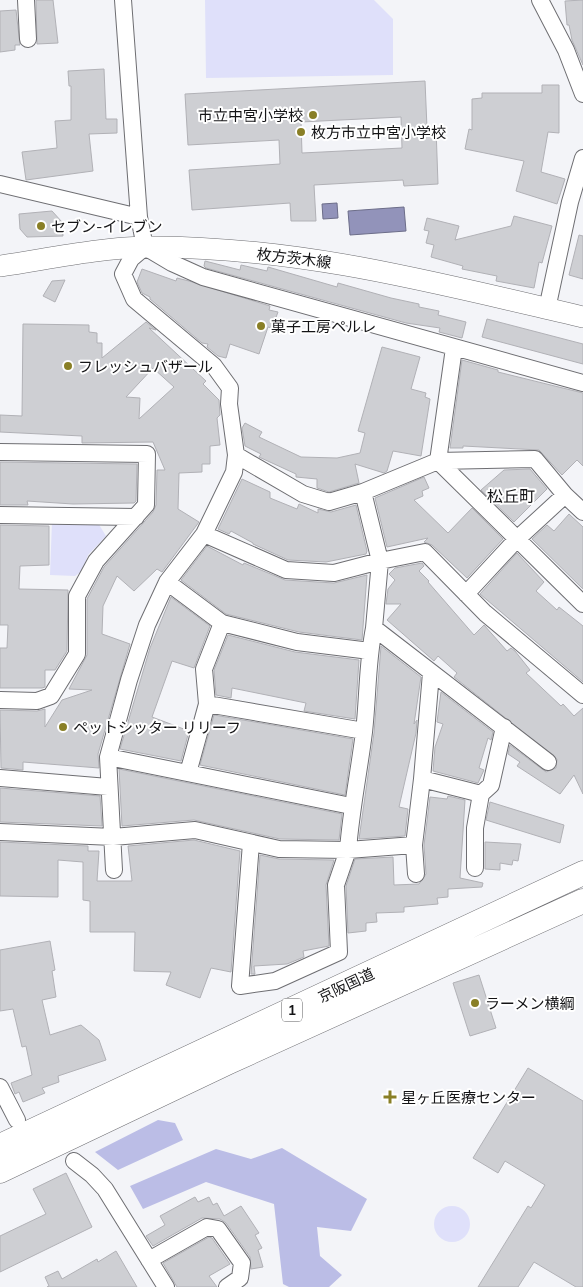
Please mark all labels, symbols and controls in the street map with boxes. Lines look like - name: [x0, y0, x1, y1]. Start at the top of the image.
- place label: 市立中宮小学校: [198, 106, 303, 125]
- marker: 市立中宮小学校: [307, 109, 319, 121]
- place label: 枚方市立中宮小学校: [311, 123, 446, 142]
- marker: 枚方市立中宮小学校: [295, 126, 307, 138]
- place label: セブン-イレブン: [51, 217, 162, 236]
- marker: セブン-イレブン: [35, 220, 47, 232]
- street label: 枚方茨木線: [256, 244, 332, 272]
- place label: 菓子工房ペルレ: [271, 317, 376, 336]
- marker: 菓子工房ペルレ: [255, 320, 267, 332]
- place label: フレッシュバザール: [78, 357, 213, 376]
- marker: フレッシュバザール: [62, 360, 74, 372]
- district label: 松丘町: [487, 486, 535, 506]
- place label: ペットシッター リリーフ: [73, 718, 241, 737]
- marker: ペットシッター リリーフ: [57, 721, 69, 733]
- street label: 京阪国道: [315, 964, 377, 1006]
- place label: ラーメン横綱: [485, 994, 574, 1013]
- marker: ラーメン横綱: [469, 997, 481, 1009]
- road number: 1: [282, 998, 302, 1022]
- place label: 星ヶ丘医療センター: [401, 1088, 536, 1107]
- marker: 星ヶ丘医療センター: [383, 1090, 397, 1104]

